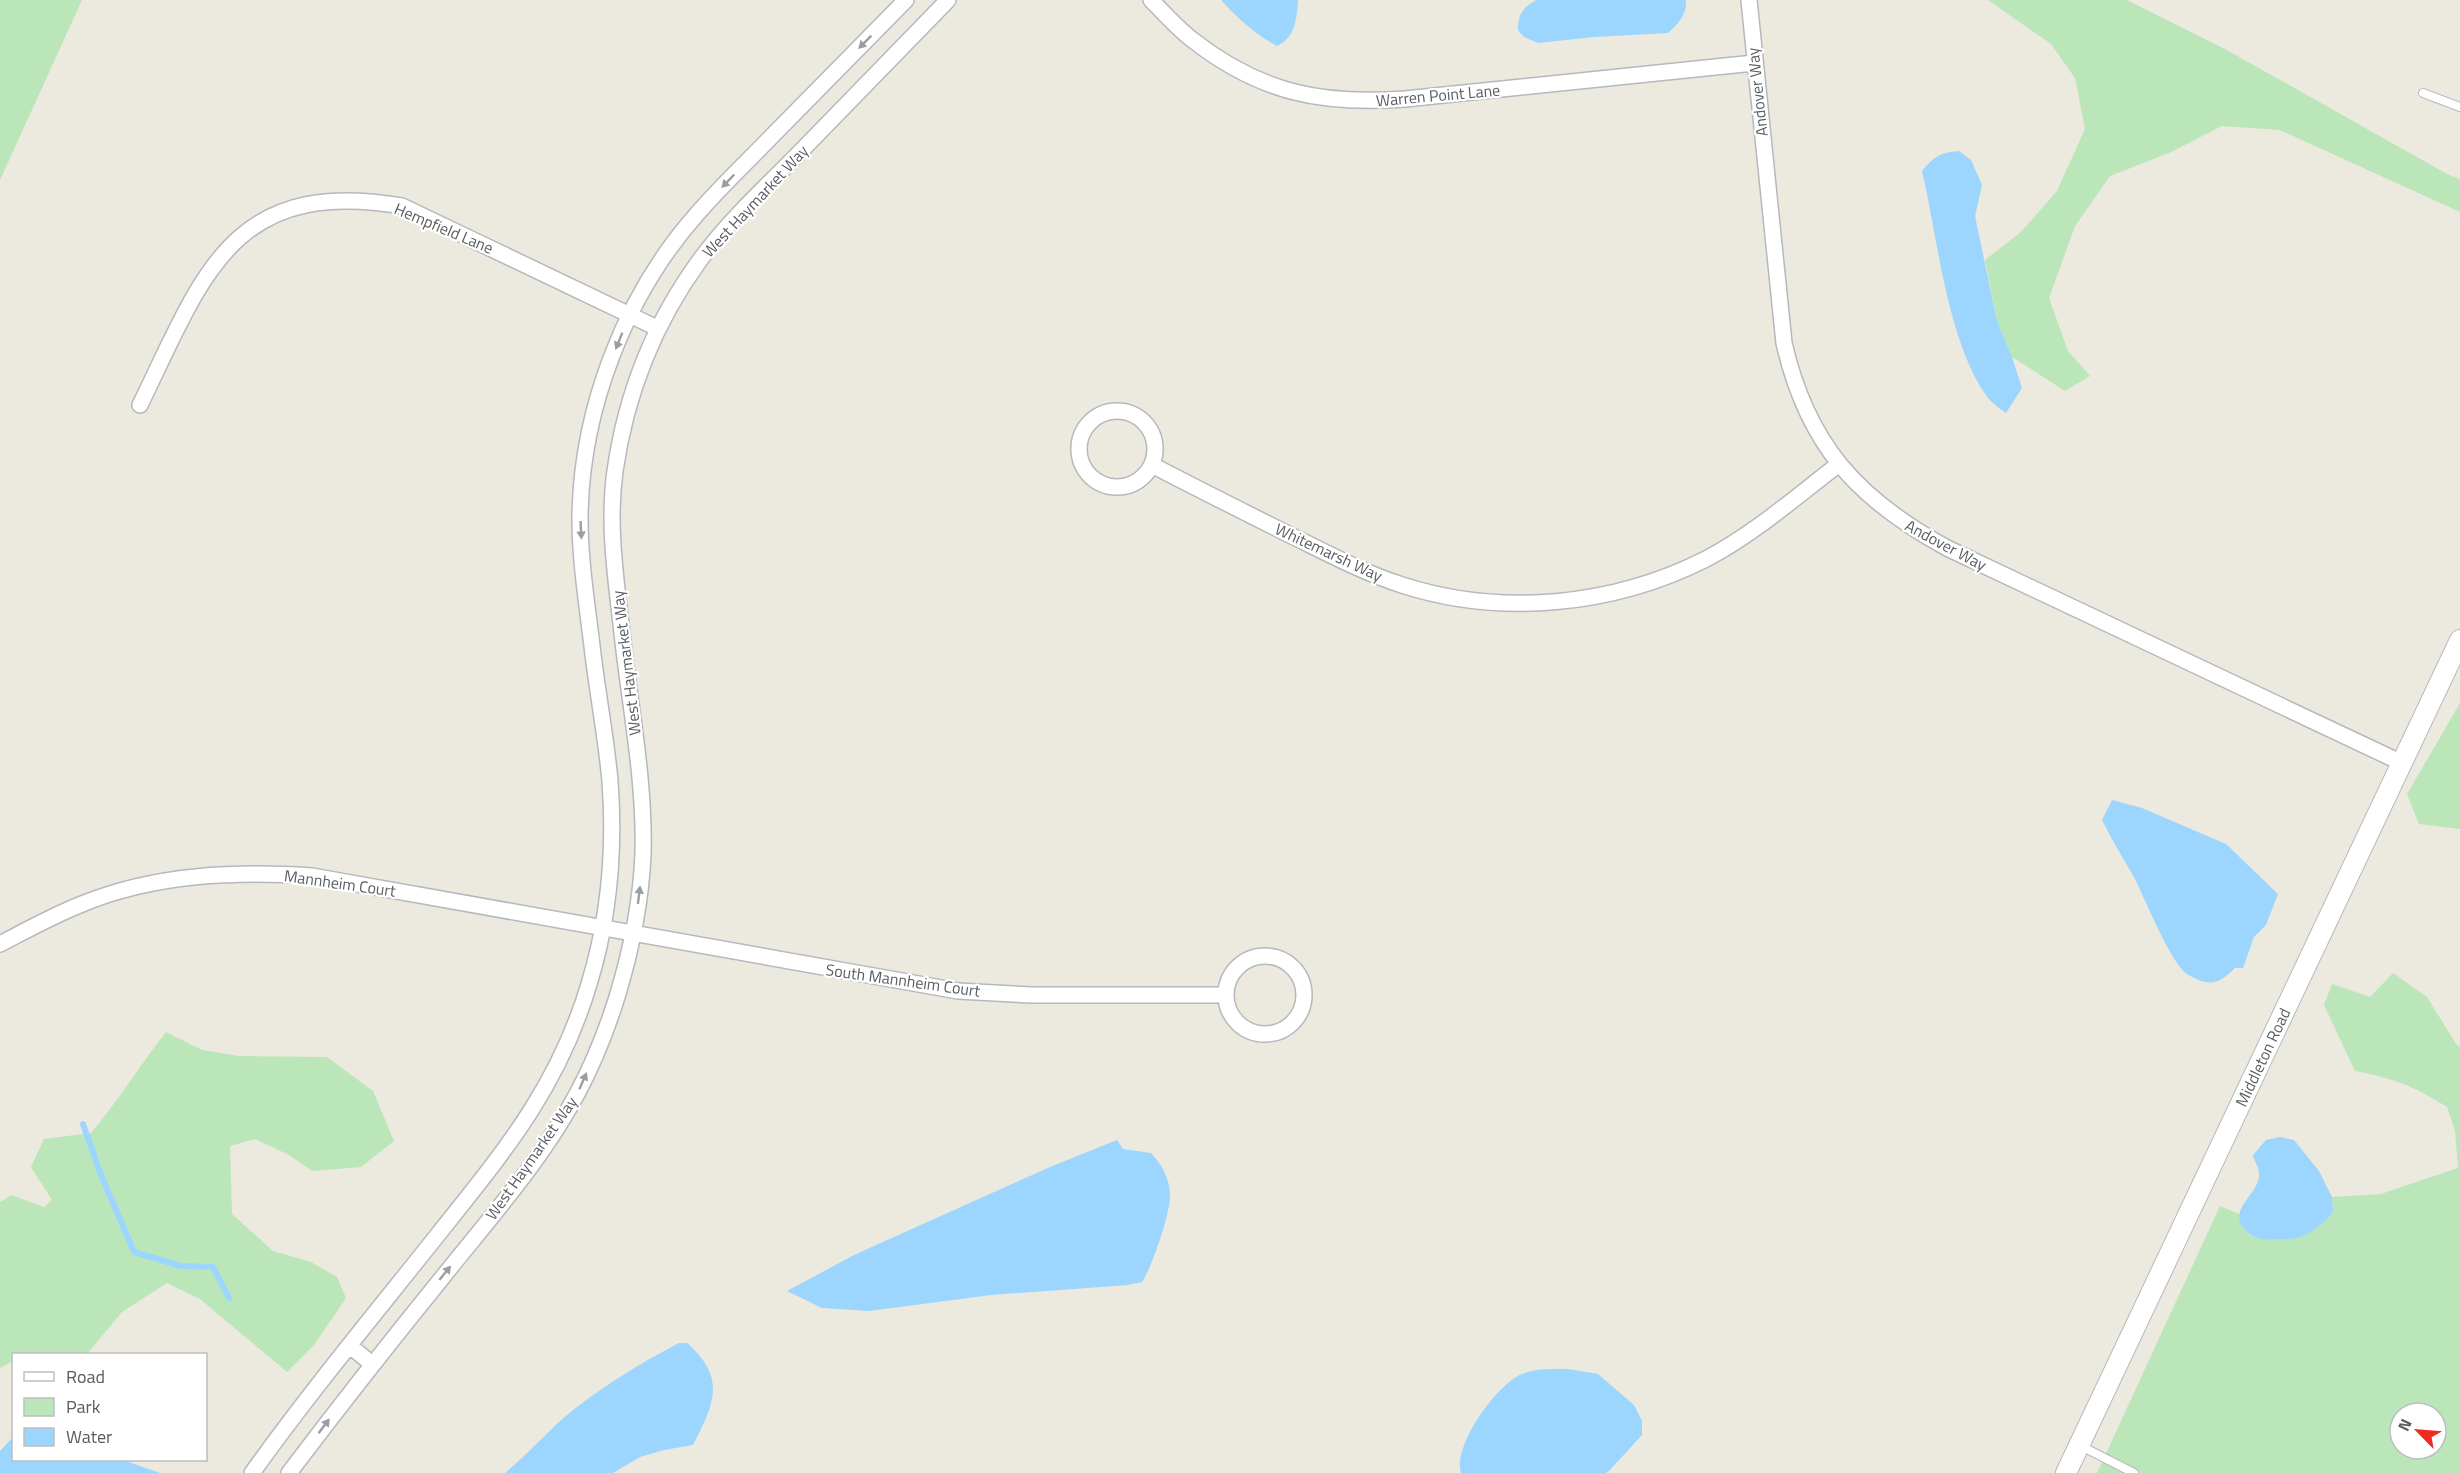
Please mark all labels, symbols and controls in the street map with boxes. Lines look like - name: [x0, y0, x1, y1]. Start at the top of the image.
- one-way arrow: [858, 34, 872, 48]
- street label: Andover Way: [1740, 46, 1774, 138]
- street label: Warren Point Lane: [1375, 78, 1501, 112]
- street label: West Haymarket Way: [696, 139, 814, 263]
- one-way arrow: [722, 174, 736, 188]
- street label: Hempfield Lane: [391, 196, 497, 260]
- one-way arrow: [614, 332, 624, 350]
- street label: Andover Way: [1901, 513, 1991, 577]
- street label: Whitemarsh Way: [1271, 517, 1387, 588]
- one-way arrow: [576, 521, 586, 540]
- street label: West Haymarket Way: [605, 589, 647, 737]
- street label: Mannheim Court: [283, 863, 398, 903]
- one-way arrow: [635, 886, 644, 905]
- street label: South Mannheim Court: [824, 957, 982, 1003]
- street label: Middleton Road: [2229, 1004, 2296, 1110]
- one-way arrow: [579, 1073, 588, 1090]
- street label: West Haymarket Way: [479, 1091, 583, 1225]
- one-way arrow: [438, 1266, 451, 1281]
- legend: [12, 1353, 207, 1461]
- text: Road: [66, 1363, 105, 1390]
- text: Park: [66, 1393, 101, 1420]
- north arrow: [2388, 1401, 2448, 1461]
- text: N: [2391, 1415, 2418, 1435]
- one-way arrow: [318, 1419, 330, 1435]
- text: Water: [66, 1423, 112, 1450]

